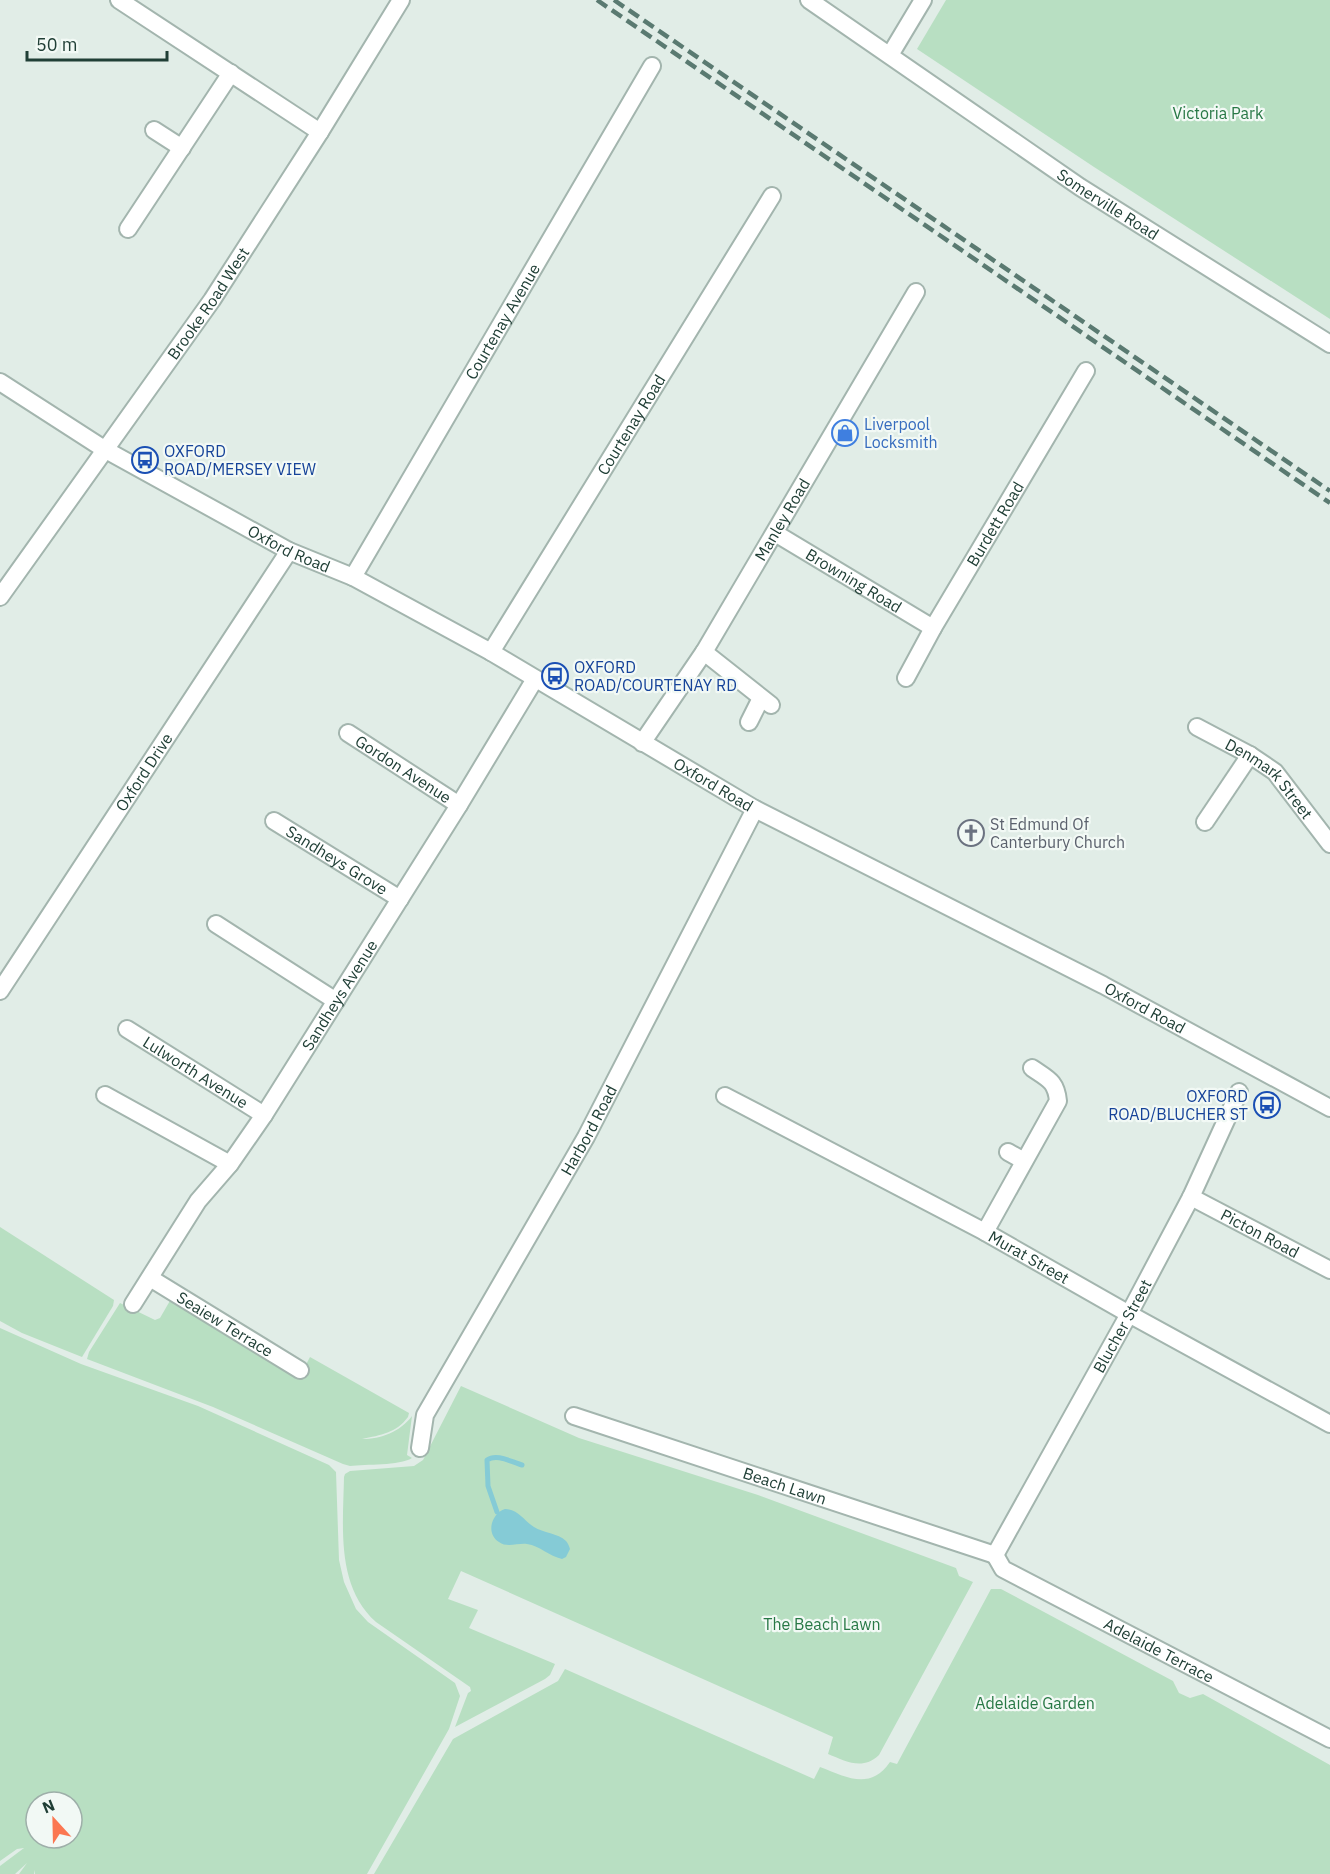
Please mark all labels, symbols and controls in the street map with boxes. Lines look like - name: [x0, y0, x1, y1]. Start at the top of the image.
- scale bar: [27, 24, 166, 62]
- text: 50 m: [36, 33, 78, 56]
- park label: Victoria Park: [1173, 103, 1264, 123]
- street label: Somerville Road: [1053, 164, 1163, 244]
- street label: Brooke Road West: [163, 243, 253, 363]
- street label: Courtenay Avenue: [461, 260, 544, 383]
- street label: Courtenay Road: [593, 371, 670, 479]
- place label: Liverpool Locksmith: [864, 414, 938, 452]
- shop icon: Liverpool Locksmith: [830, 418, 860, 448]
- place label: OXFORD ROAD/MERSEY VIEW: [164, 441, 316, 479]
- bus stop icon: OXFORD ROAD/MERSEY VIEW: [130, 445, 160, 475]
- street label: Manley Road: [750, 475, 814, 564]
- street label: Burdett Road: [962, 478, 1028, 570]
- street label: Oxford Road: [244, 520, 333, 577]
- street label: Browning Road: [802, 544, 906, 617]
- place label: OXFORD ROAD/COURTENAY RD: [574, 657, 737, 695]
- bus stop icon: OXFORD ROAD/COURTENAY RD: [540, 661, 570, 691]
- street label: Oxford Drive: [111, 729, 177, 815]
- street label: Gordon Avenue: [352, 730, 455, 807]
- street label: Denmark Street: [1222, 734, 1317, 823]
- street label: Oxford Road: [670, 753, 757, 816]
- place label: St Edmund Of Canterbury Church: [990, 814, 1125, 852]
- church icon: St Edmund Of Canterbury Church: [956, 818, 986, 848]
- street label: Sandheys Grove: [282, 821, 392, 899]
- street label: Sandheys Avenue: [297, 936, 382, 1054]
- street label: Oxford Road: [1101, 978, 1189, 1038]
- street label: Lulworth Avenue: [139, 1032, 252, 1113]
- street label: Harbord Road: [556, 1082, 621, 1179]
- place label: OXFORD ROAD/BLUCHER ST: [1108, 1086, 1248, 1124]
- bus stop icon: OXFORD ROAD/BLUCHER ST: [1252, 1090, 1282, 1120]
- street label: Picton Road: [1217, 1204, 1303, 1262]
- street label: Murat Street: [985, 1226, 1073, 1288]
- street label: Blucher Street: [1088, 1276, 1156, 1376]
- street label: Seaiew Terrace: [173, 1287, 277, 1361]
- street label: Beach Lawn: [741, 1463, 829, 1509]
- street label: Adelaide Terrace: [1101, 1613, 1218, 1687]
- park label: The Beach Lawn: [763, 1614, 881, 1634]
- park label: Adelaide Garden: [975, 1693, 1095, 1713]
- north arrow: [24, 1790, 84, 1850]
- text: N: [39, 1795, 58, 1818]

